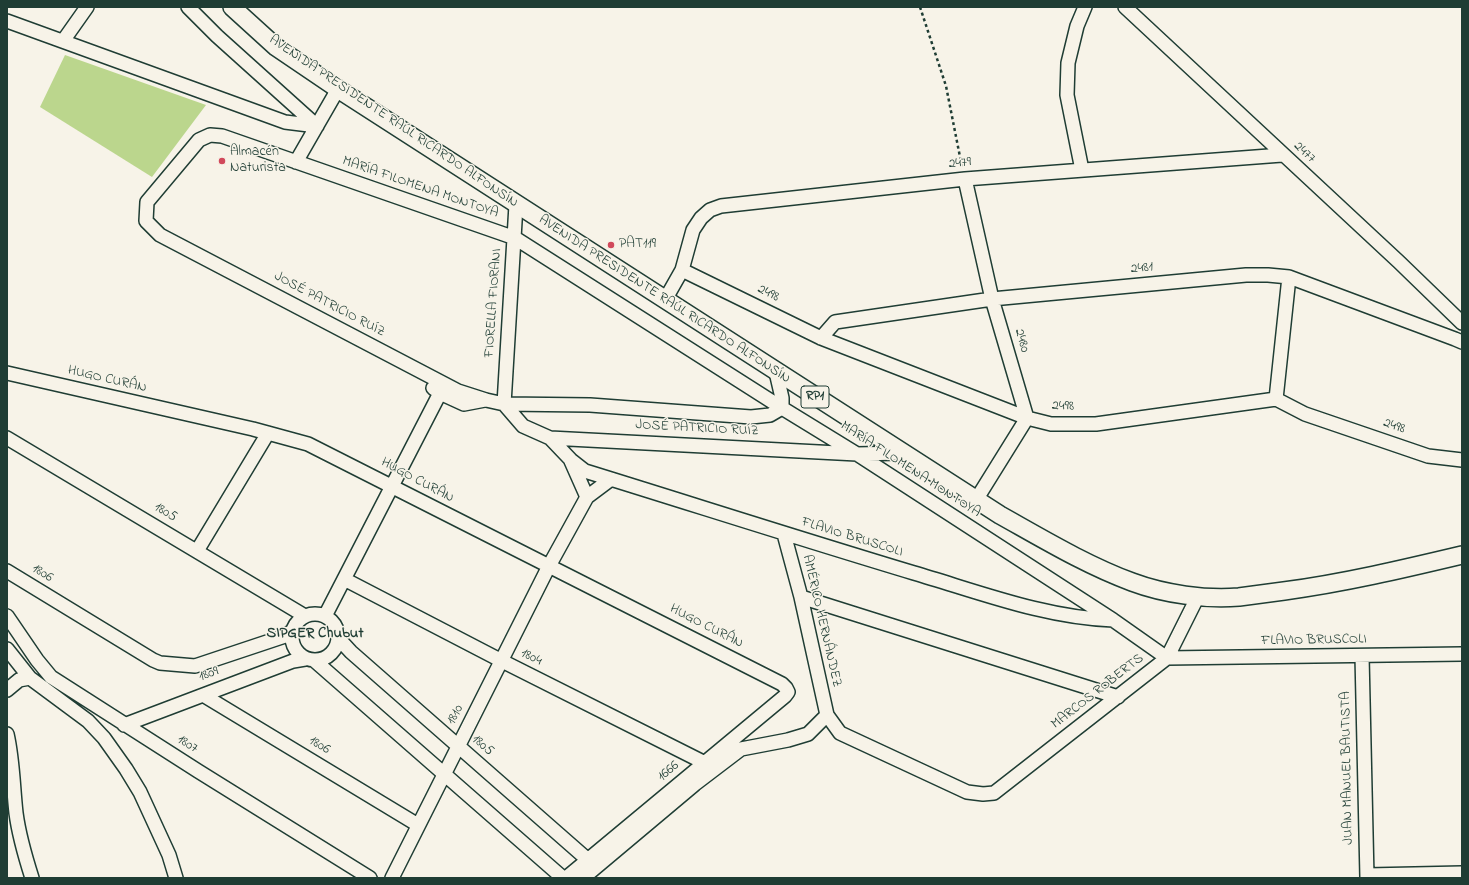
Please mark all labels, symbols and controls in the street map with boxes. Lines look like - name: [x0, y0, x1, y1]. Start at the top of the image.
- street label: AVENIDA PRESIDENTE RAÚL RICARDO ALFONSÍN: [265, 32, 521, 212]
- street label: 2477: [1289, 139, 1319, 167]
- place label: Almacén Naturista: [230, 145, 286, 178]
- street label: MARÍA FILOMENA MONTOYA: [340, 153, 500, 223]
- street label: 2479: [948, 154, 972, 174]
- marker: Almacén Naturista: [217, 156, 227, 166]
- street label: AVENIDA PRESIDENTE RAÚL RICARDO ALFONSÍN: [535, 212, 793, 388]
- place label: PAT119: [619, 237, 656, 253]
- marker: PAT119: [606, 240, 616, 250]
- street label: FIORELLA FIORANI: [482, 248, 506, 358]
- street label: 2481: [1130, 259, 1154, 279]
- street label: JOSÉ PATRICIO RUÍZ: [271, 269, 387, 341]
- street label: 2498: [754, 282, 782, 306]
- street label: 2480: [1010, 327, 1032, 355]
- street label: HUGO CURÁN: [66, 363, 148, 397]
- road number: RP1: [801, 386, 829, 408]
- street label: 2498: [1052, 398, 1074, 416]
- street label: 2498: [1381, 415, 1407, 439]
- street label: JOSÉ PATRICIO RUÍZ: [635, 417, 759, 441]
- street label: MARÍA FILOMENA MONTOYA: [837, 418, 983, 522]
- street label: HUGO CURÁN: [378, 455, 456, 507]
- street label: 1805: [150, 500, 180, 526]
- street label: FLAVIO BRUSCOLI: [799, 515, 905, 561]
- street label: AMÉRICO HERNÁNDEZ: [798, 553, 844, 689]
- street label: 1806: [28, 561, 56, 587]
- street label: HUGO CURÁN: [666, 601, 746, 653]
- district label: SIPGER Chubut: [267, 626, 363, 644]
- street label: FLAVIO BRUSCOLI: [1261, 632, 1367, 650]
- street label: 1804: [518, 646, 544, 670]
- street label: MARCOS ROBERTS: [1048, 651, 1148, 733]
- street label: 1809: [197, 664, 221, 686]
- street label: JUAN MANUEL BAUTISTA: [1338, 691, 1358, 845]
- street label: 1810: [444, 702, 468, 728]
- street label: 1807: [173, 732, 201, 758]
- street label: 1805: [468, 732, 496, 760]
- street label: 1806: [305, 733, 333, 759]
- street label: 1666: [655, 758, 683, 786]

